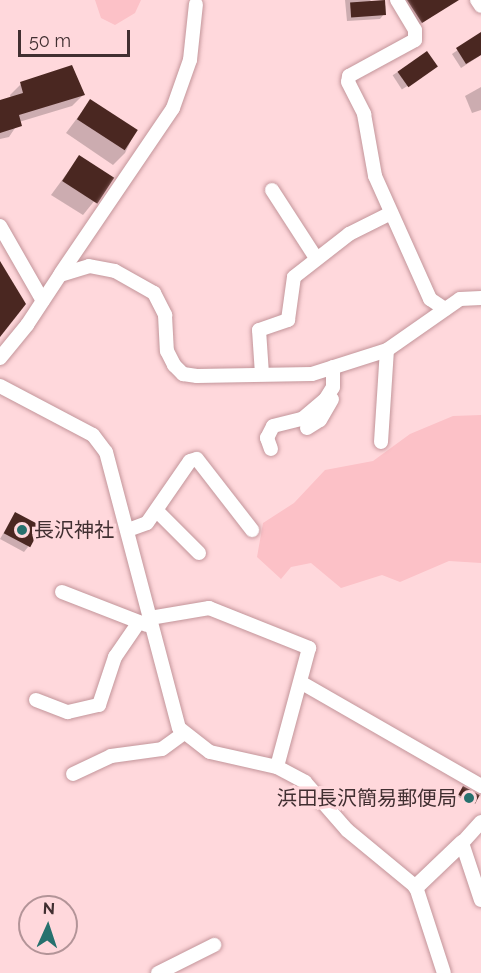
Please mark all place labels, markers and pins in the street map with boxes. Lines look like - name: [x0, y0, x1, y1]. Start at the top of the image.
- place label: 長沢神社: [34, 518, 114, 542]
- marker: 長沢神社: [15, 523, 29, 537]
- place label: 浜田長沢簡易郵便局: [277, 786, 457, 810]
- marker: 浜田長沢簡易郵便局: [462, 791, 476, 805]

